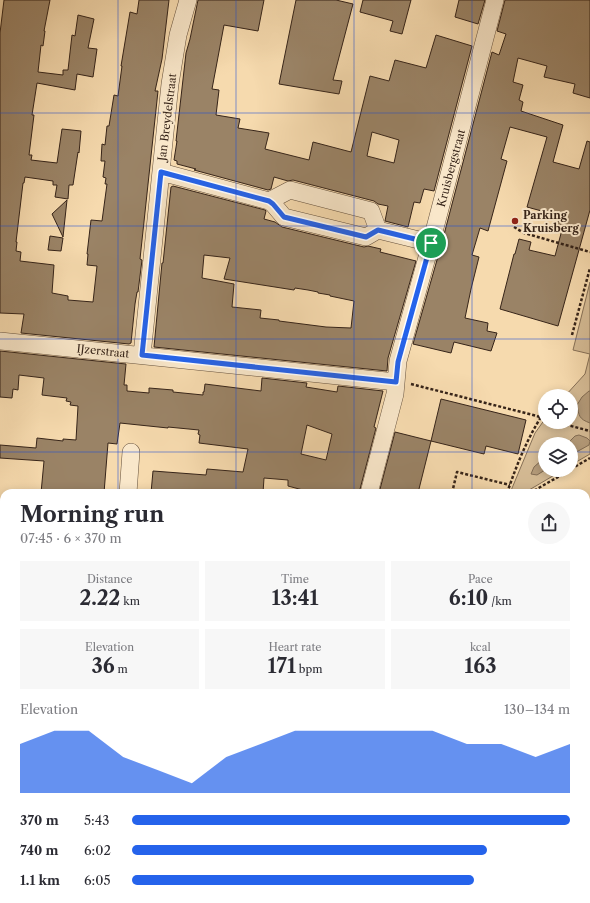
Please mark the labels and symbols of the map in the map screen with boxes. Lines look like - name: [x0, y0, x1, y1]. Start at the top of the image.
- street label: Jan Breydelstraat: [154, 72, 179, 164]
- street label: Kruisbergstraat: [434, 127, 468, 208]
- place label: Parking Kruisberg: [523, 208, 580, 235]
- marker: Parking Kruisberg: [510, 216, 520, 226]
- pin: [414, 226, 448, 260]
- street label: IJzerstraat: [76, 341, 130, 361]

